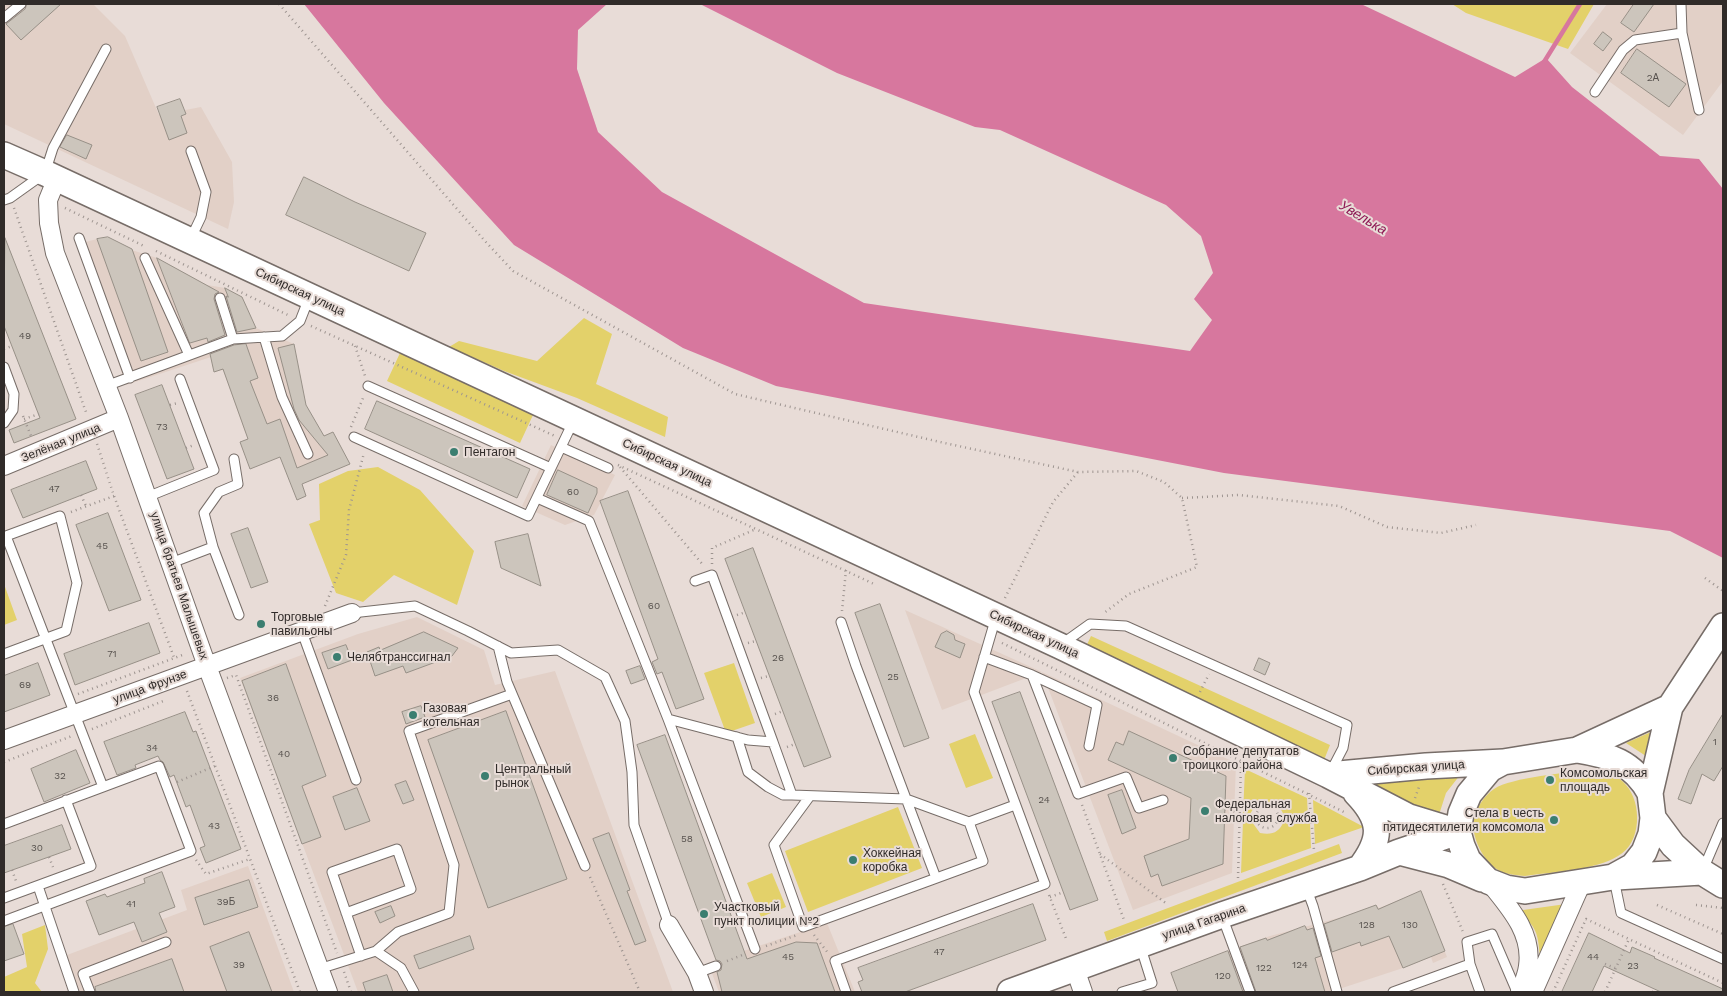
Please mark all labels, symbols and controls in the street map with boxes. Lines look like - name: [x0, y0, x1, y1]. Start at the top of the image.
- house number: 2А: [1647, 72, 1659, 84]
- water label: Увелька: [1336, 197, 1390, 239]
- street label: Сибирская улица: [253, 265, 347, 319]
- house number: 49: [19, 330, 31, 342]
- street label: Зелёная улица: [19, 421, 103, 465]
- house number: 73: [156, 421, 168, 433]
- street label: Сибирская улица: [620, 436, 714, 490]
- place label: Пентагон: [464, 445, 515, 459]
- marker: Пентагон: [448, 446, 460, 458]
- house number: 47: [48, 483, 60, 495]
- house number: 60: [567, 486, 579, 498]
- street label: улица братьев Малышевых: [147, 510, 211, 662]
- house number: 45: [96, 540, 108, 552]
- house number: 60: [648, 600, 660, 612]
- street label: Сибирская улица: [987, 607, 1081, 661]
- place label: Торговые павильоны: [271, 610, 332, 638]
- marker: Торговые павильоны: [255, 618, 267, 630]
- house number: 71: [107, 648, 117, 660]
- place label: Челябтранссигнал: [347, 650, 451, 664]
- marker: Челябтранссигнал: [331, 651, 343, 663]
- house number: 26: [772, 652, 784, 664]
- street label: улица Фрунзе: [111, 667, 189, 707]
- house number: 25: [887, 671, 899, 683]
- house number: 69: [19, 679, 31, 691]
- house number: 36: [267, 692, 279, 704]
- place label: Газовая котельная: [423, 701, 479, 729]
- marker: Газовая котельная: [407, 709, 419, 721]
- house number: 1: [1713, 736, 1717, 748]
- house number: 34: [146, 742, 158, 754]
- place label: Собрание депутатов троицкого района: [1183, 744, 1299, 772]
- house number: 40: [278, 748, 290, 760]
- marker: Собрание депутатов троицкого района: [1167, 752, 1179, 764]
- street label: Сибирская улица: [1367, 757, 1465, 779]
- place label: Центральный рынок: [495, 762, 571, 790]
- place label: Комсомольская площадь: [1560, 766, 1647, 794]
- house number: 32: [54, 770, 66, 782]
- marker: Центральный рынок: [479, 770, 491, 782]
- marker: Комсомольская площадь: [1544, 774, 1556, 786]
- house number: 24: [1038, 794, 1050, 806]
- place label: Федеральная налоговая служба: [1215, 797, 1317, 825]
- marker: Федеральная налоговая служба: [1199, 805, 1211, 817]
- place label: Стела в честь пятидесятилетия комсомола: [1383, 806, 1544, 834]
- marker: Стела в честь пятидесятилетия комсомола: [1548, 814, 1560, 826]
- house number: 43: [208, 820, 220, 832]
- house number: 58: [681, 833, 693, 845]
- house number: 30: [31, 842, 43, 854]
- place label: Хоккейная коробка: [863, 846, 921, 874]
- marker: Хоккейная коробка: [847, 854, 859, 866]
- house number: 39Б: [217, 896, 235, 908]
- house number: 41: [126, 898, 136, 910]
- place label: Участковый пункт полиции №2: [714, 900, 819, 928]
- street label: улица Гагарина: [1161, 901, 1247, 943]
- marker: Участковый пункт полиции №2: [698, 908, 710, 920]
- house number: 128: [1359, 919, 1375, 931]
- house number: 130: [1402, 919, 1418, 931]
- house number: 47: [933, 946, 945, 958]
- house number: 45: [782, 951, 794, 963]
- house number: 44: [1587, 951, 1599, 963]
- house number: 39: [233, 959, 245, 971]
- house number: 124: [1292, 959, 1308, 971]
- house number: 23: [1627, 960, 1639, 972]
- house number: 122: [1256, 962, 1272, 974]
- house number: 120: [1215, 970, 1231, 982]

